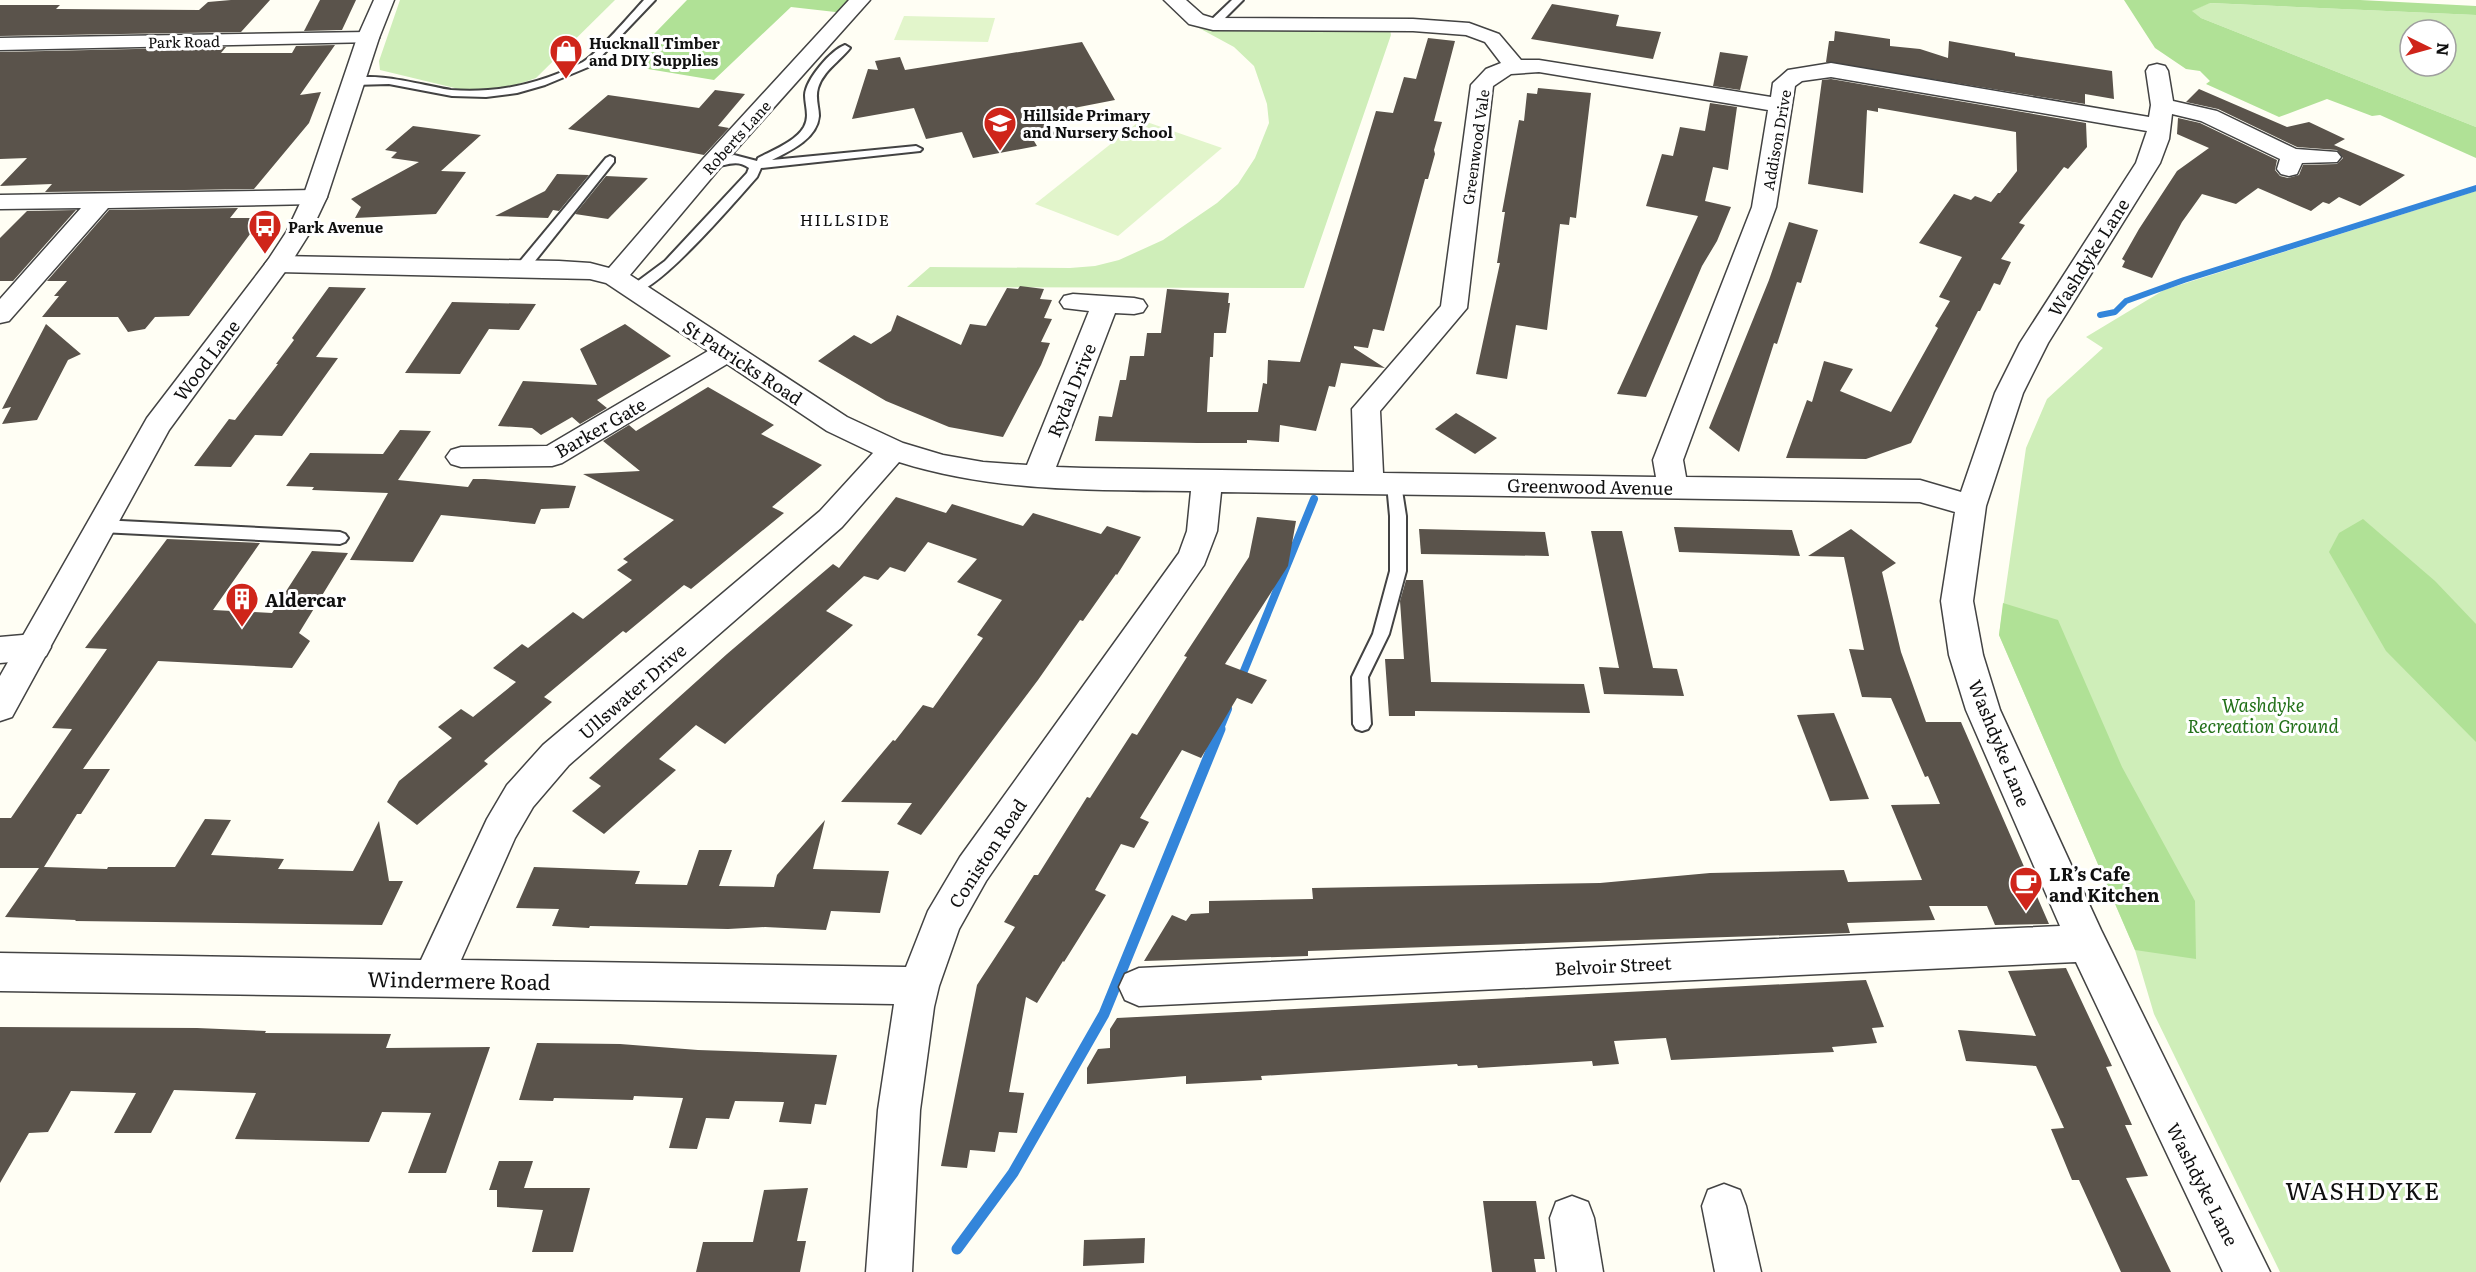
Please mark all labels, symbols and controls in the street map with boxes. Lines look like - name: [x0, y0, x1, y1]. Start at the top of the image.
- north arrow: [2398, 18, 2458, 78]
- street label: Park Road: [148, 29, 220, 53]
- place label: Hucknall Timber and DIY Supplies: [589, 31, 720, 71]
- shop icon: Hucknall Timber and DIY Supplies: [548, 33, 584, 80]
- text: N: [2431, 42, 2456, 57]
- street label: Greenwood Vale: [1456, 88, 1495, 206]
- street label: Addison Drive: [1756, 88, 1796, 192]
- street label: Roberts Lane: [696, 95, 776, 179]
- place label: Hillside Primary and Nursery School: [1023, 103, 1173, 143]
- school or university icon: Hillside Primary and Nursery School: [982, 105, 1018, 152]
- street label: Washdyke Lane: [2041, 193, 2135, 321]
- district label: HILLSIDE: [800, 207, 890, 231]
- bus stop icon: Park Avenue: [247, 208, 283, 255]
- place label: Park Avenue: [288, 215, 384, 238]
- street label: St Patricks Road: [678, 313, 808, 411]
- street label: Wood Lane: [166, 314, 246, 406]
- street label: Rydal Drive: [1040, 339, 1102, 441]
- street label: Barker Gate: [550, 390, 650, 464]
- street label: Greenwood Avenue: [1507, 471, 1673, 501]
- building icon: Aldercar: [224, 581, 260, 628]
- place label: Aldercar: [265, 586, 346, 613]
- street label: Ullswater Drive: [572, 637, 692, 745]
- street label: Washdyke Lane: [1962, 675, 2038, 811]
- park label: Washdyke Recreation Ground: [2187, 691, 2339, 739]
- street label: Coniston Road: [941, 793, 1033, 913]
- place label: LR’s Cafe and Kitchen: [2049, 860, 2160, 908]
- cafe icon: LR’s Cafe and Kitchen: [2008, 865, 2044, 912]
- street label: Belvoir Street: [1554, 948, 1673, 982]
- street label: Windermere Road: [367, 962, 551, 996]
- street label: Washdyke Lane: [2160, 1118, 2246, 1250]
- district label: WASHDYKE: [2285, 1172, 2441, 1207]

